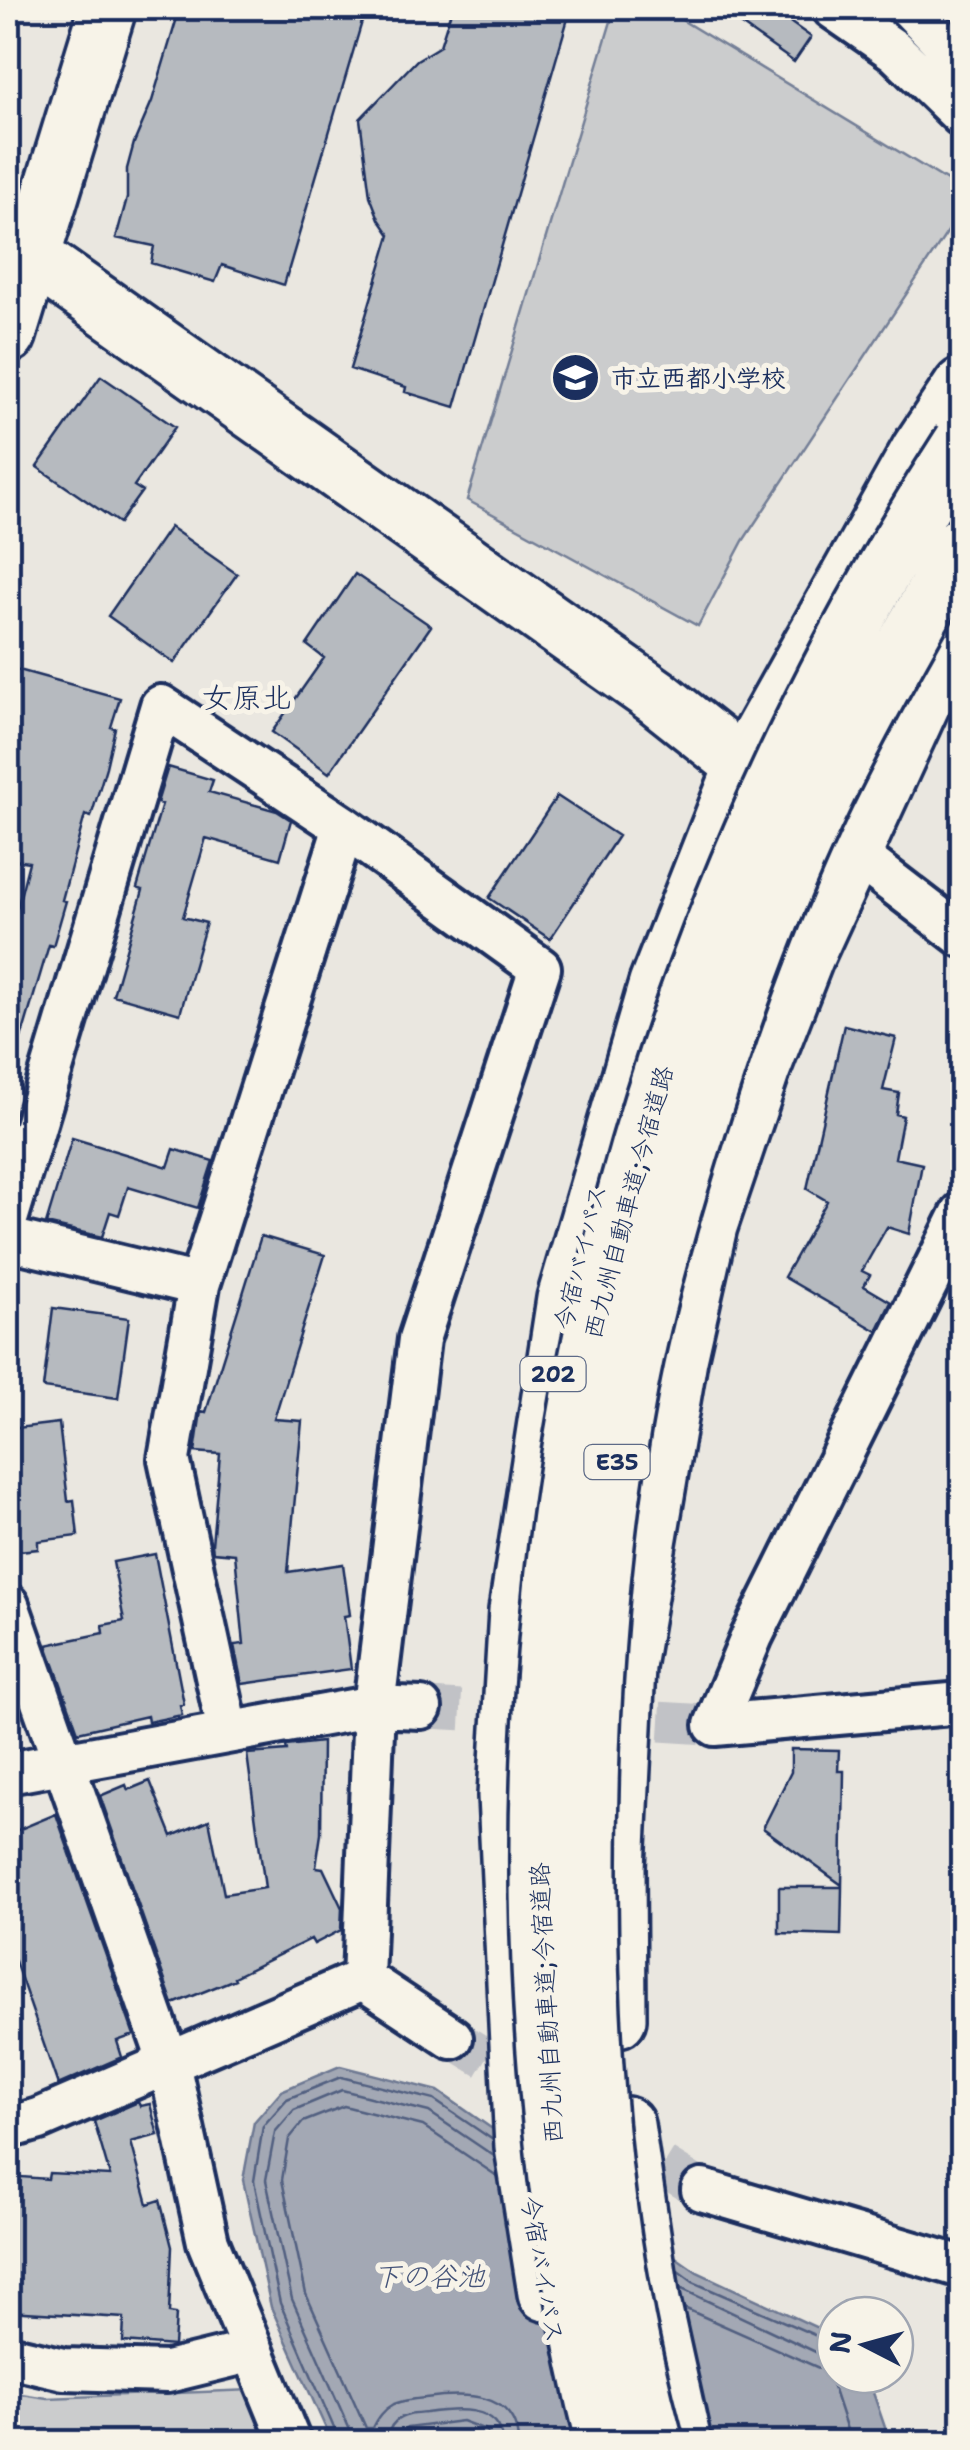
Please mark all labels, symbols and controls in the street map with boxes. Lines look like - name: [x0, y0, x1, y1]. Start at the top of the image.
- school or university icon: 市立西都小学校: [550, 352, 602, 404]
- place label: 市立西都小学校: [611, 361, 786, 395]
- district label: 女原北: [202, 677, 292, 718]
- street label: 西九州自動車道;今宿道路: [575, 1061, 681, 1343]
- street label: 今宿バイパス: [545, 1180, 615, 1334]
- road number: 202: [520, 1357, 586, 1391]
- road number: E35: [584, 1445, 650, 1479]
- street label: 西九州自動車道;今宿道路: [522, 1861, 570, 2145]
- street label: 今宿バイパス: [513, 2192, 573, 2346]
- water label: 下の谷池: [373, 2257, 486, 2295]
- north arrow: [815, 2295, 915, 2395]
- text: N: [820, 2329, 860, 2355]

